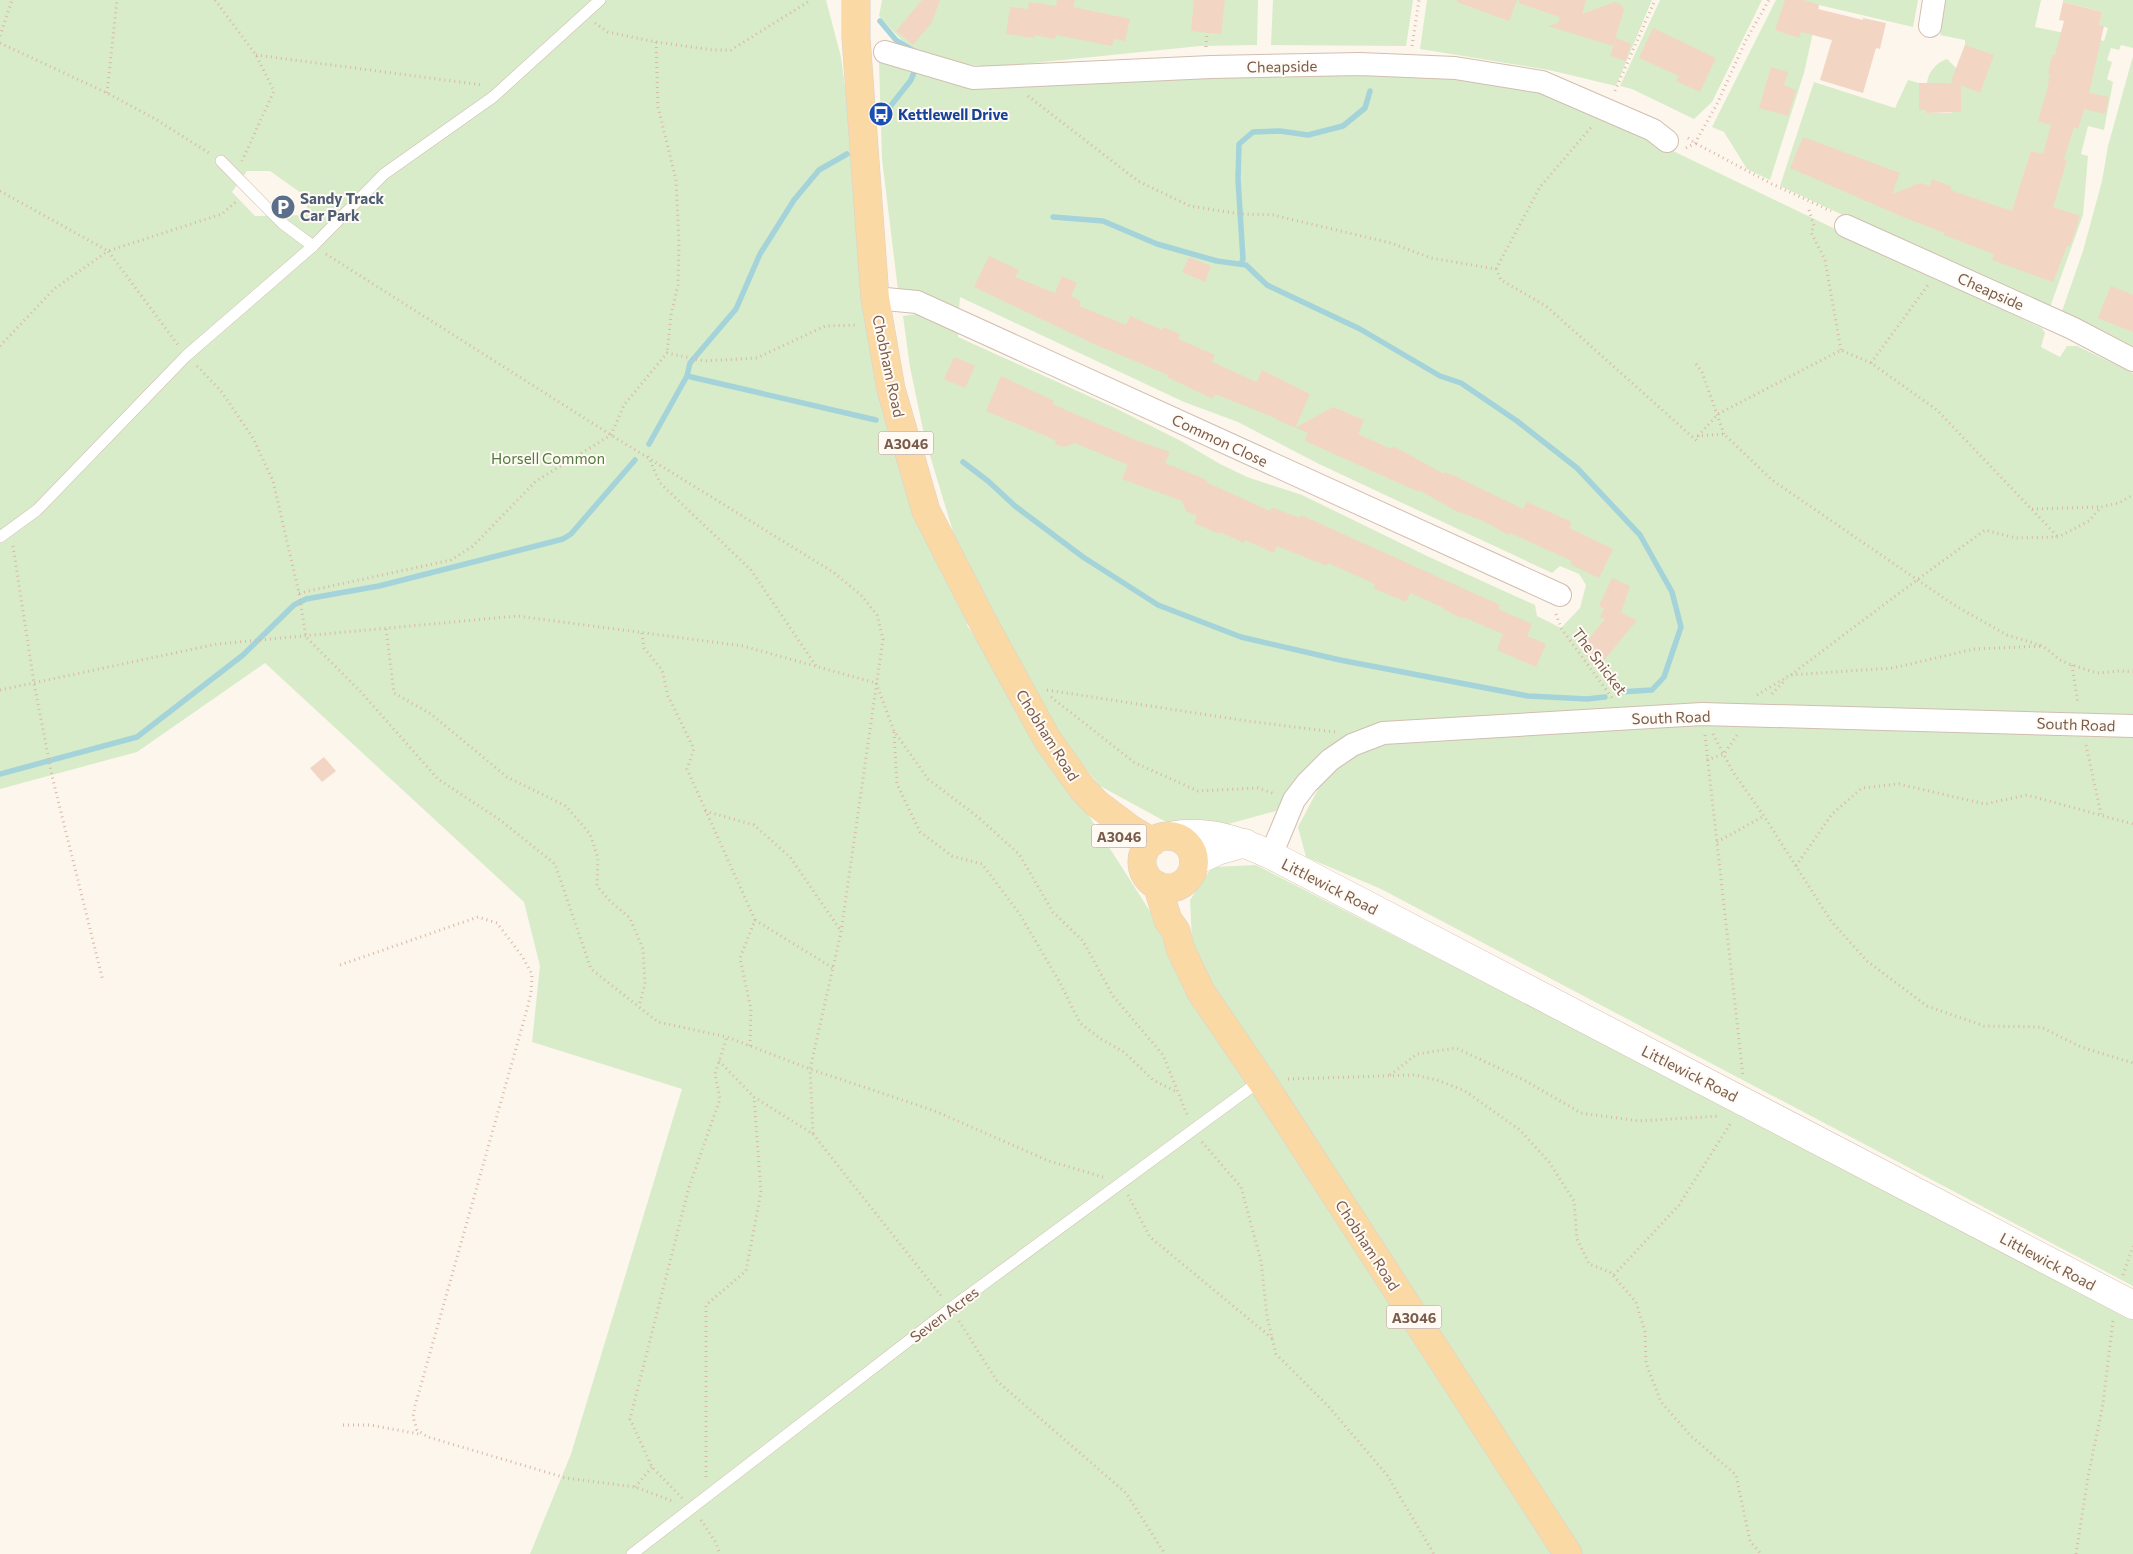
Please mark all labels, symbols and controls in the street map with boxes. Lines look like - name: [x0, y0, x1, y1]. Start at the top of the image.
- street label: Cheapside: [1247, 56, 1318, 76]
- bus stop icon: Kettlewell Drive: [868, 101, 894, 127]
- place label: Kettlewell Drive: [898, 105, 1008, 123]
- place label: Sandy Track Car Park: [300, 189, 384, 224]
- parking icon: Sandy Track Car Park: [270, 194, 296, 220]
- street label: Cheapside: [1955, 268, 2027, 314]
- street label: Chobham Road: [869, 313, 909, 419]
- street label: Common Close: [1169, 410, 1271, 470]
- road number: A3046: [878, 432, 934, 454]
- park label: Horsell Common: [491, 449, 605, 467]
- street label: The Snicket: [1569, 624, 1631, 698]
- street label: Chobham Road: [1013, 686, 1083, 784]
- street label: South Road: [1631, 707, 1711, 727]
- street label: South Road: [2036, 714, 2116, 734]
- road number: A3046: [1092, 824, 1146, 848]
- street label: Littlewick Road: [1279, 854, 1381, 918]
- street label: Littlewick Road: [1639, 1041, 1741, 1105]
- street label: Chobham Road: [1332, 1196, 1404, 1294]
- street label: Littlewick Road: [1997, 1228, 2099, 1294]
- street label: Seven Acres: [906, 1282, 982, 1346]
- road number: A3046: [1386, 1305, 1442, 1328]

